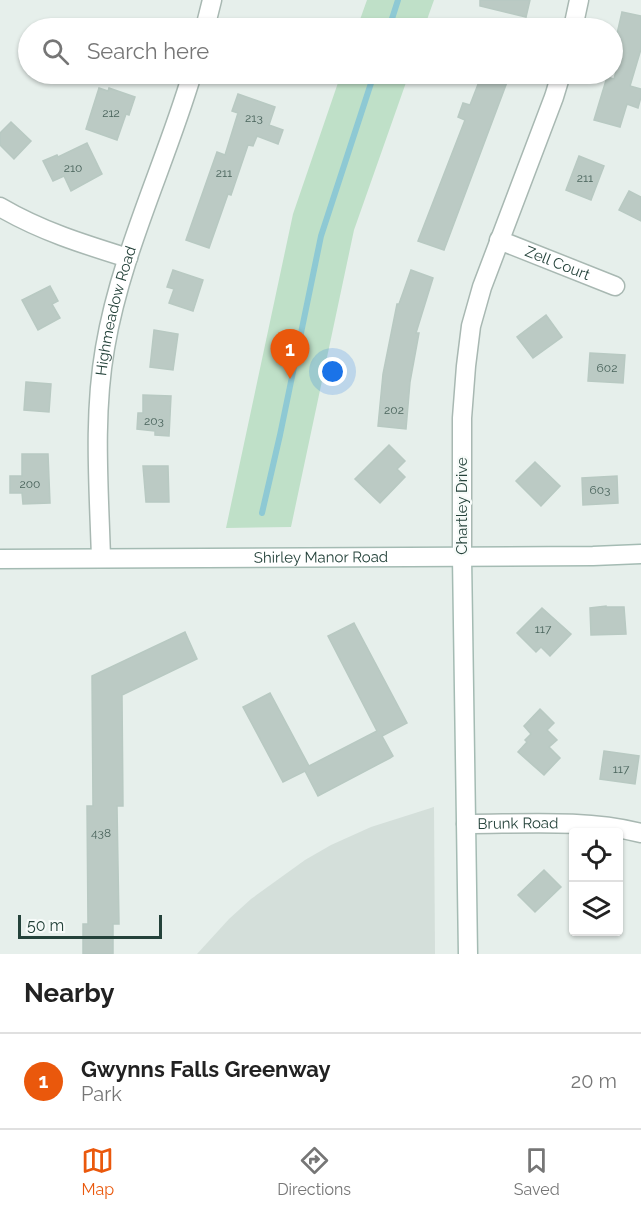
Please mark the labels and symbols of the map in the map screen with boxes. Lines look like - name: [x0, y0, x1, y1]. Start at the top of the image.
- house number: 212: [102, 106, 120, 120]
- house number: 213: [245, 111, 263, 125]
- house number: 210: [64, 161, 82, 175]
- house number: 211: [216, 166, 232, 180]
- house number: 211: [577, 171, 593, 185]
- street label: Zell Court: [523, 242, 593, 284]
- street label: Highmeadow Road: [92, 244, 140, 377]
- pin: 1: [270, 330, 310, 379]
- your location: [318, 357, 347, 386]
- house number: 602: [597, 361, 617, 375]
- house number: 202: [384, 403, 404, 417]
- house number: 203: [144, 414, 164, 428]
- street label: Chartley Drive: [453, 457, 471, 555]
- house number: 200: [20, 477, 40, 491]
- house number: 603: [590, 483, 611, 497]
- street label: Shirley Manor Road: [254, 548, 388, 567]
- house number: 117: [535, 622, 552, 636]
- house number: 117: [613, 762, 630, 776]
- street label: Brunk Road: [477, 814, 559, 833]
- house number: 438: [91, 826, 111, 840]
- scale bar: [18, 912, 162, 940]

